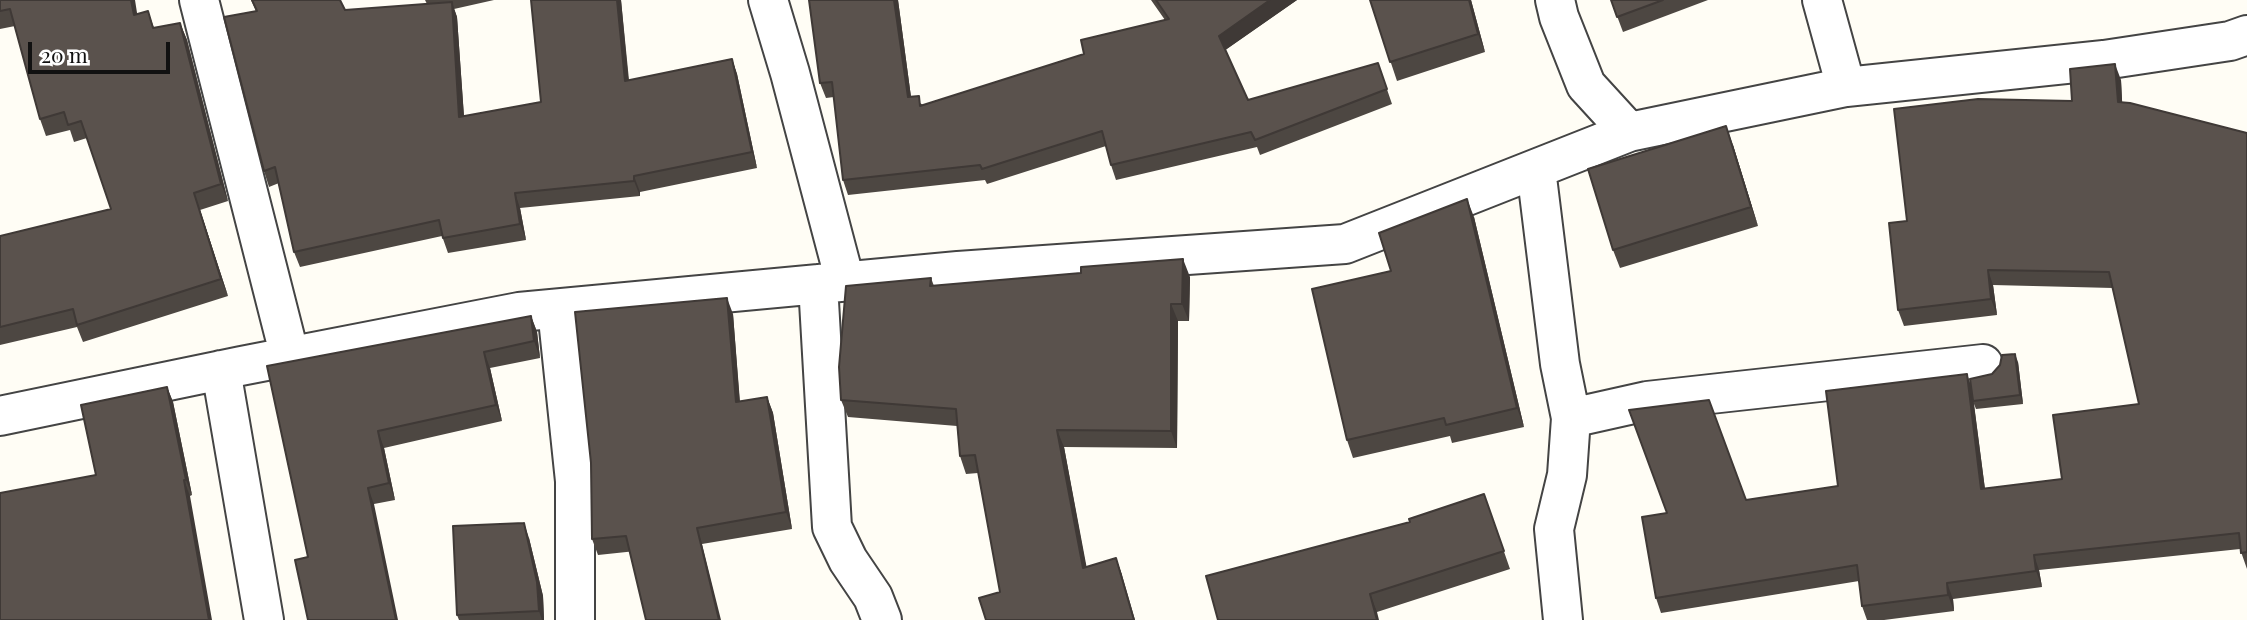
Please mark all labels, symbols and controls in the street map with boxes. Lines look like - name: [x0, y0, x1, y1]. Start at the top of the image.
- scale bar: [32, 28, 173, 72]
- text: 20 m: [41, 40, 88, 68]

